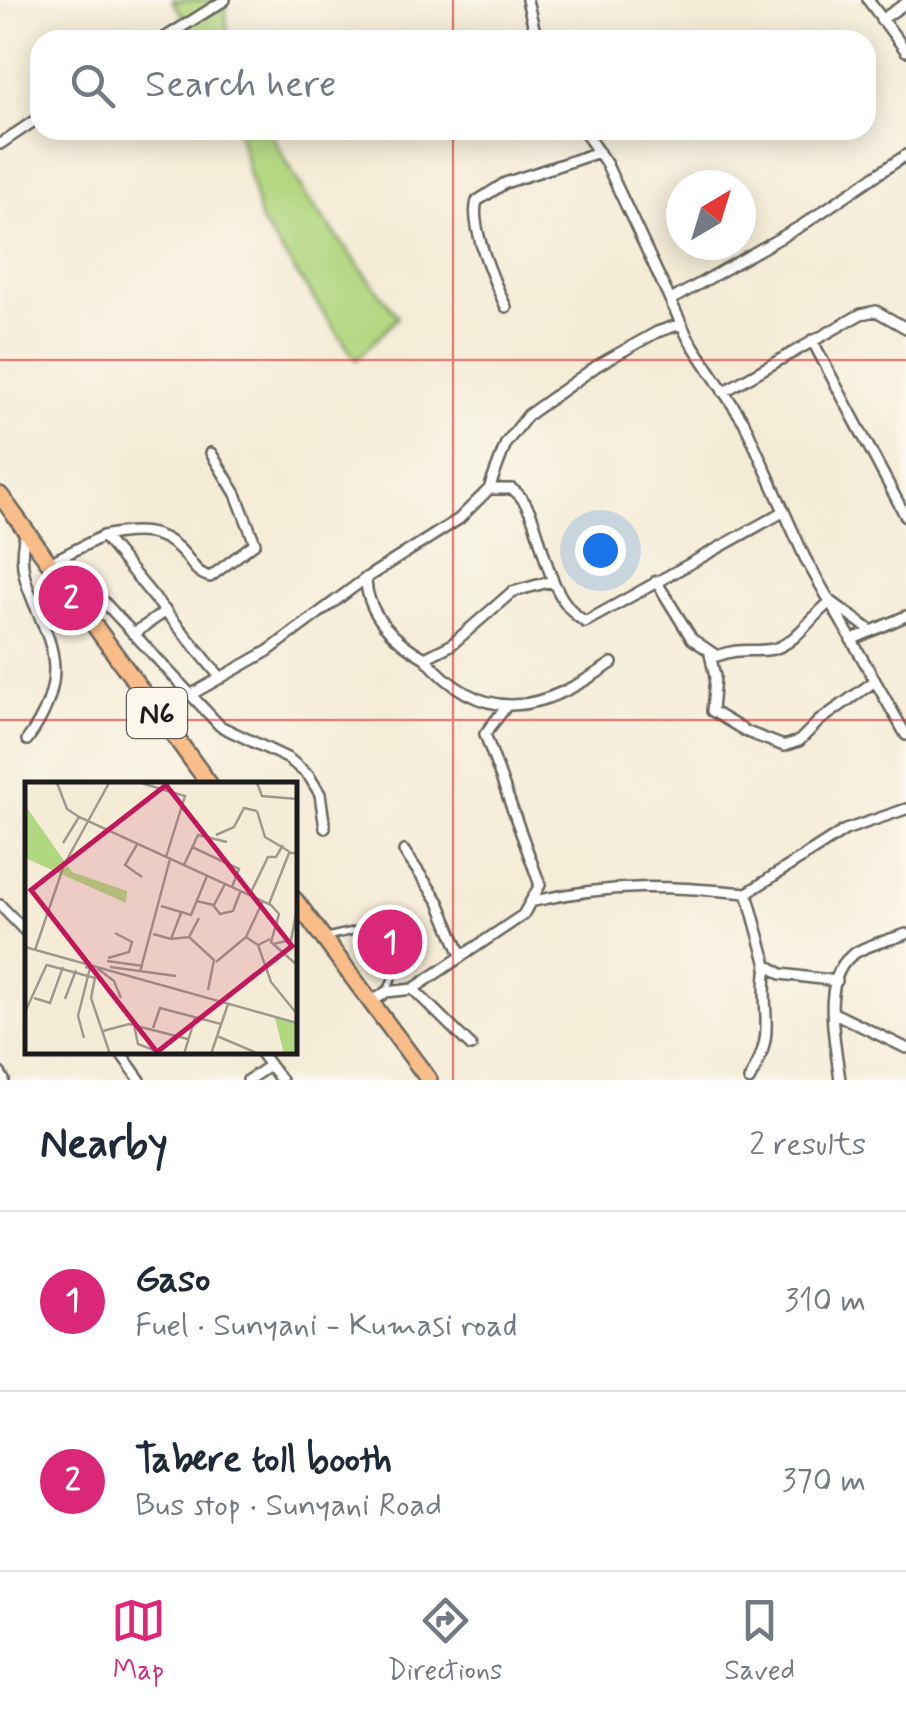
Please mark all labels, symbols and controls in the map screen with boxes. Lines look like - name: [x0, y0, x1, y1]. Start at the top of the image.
- search box: [30, 30, 876, 140]
- icon: search: [65, 58, 120, 113]
- text: Search here: [145, 61, 336, 110]
- north arrow: [666, 170, 756, 260]
- your location: [575, 525, 626, 576]
- pin: 2: [38, 560, 104, 636]
- road number: N6: [127, 688, 187, 738]
- inset map: [25, 782, 298, 1055]
- pin: 1: [358, 904, 422, 980]
- text: Nearby: [40, 1118, 168, 1173]
- text: 2 results: [749, 1124, 866, 1166]
- text: Gaso: [135, 1256, 211, 1305]
- text: 1: [65, 1280, 80, 1322]
- text: 310 m: [784, 1280, 866, 1322]
- text: Fuel · Sunyani - Kumasi road: [135, 1305, 517, 1347]
- text: Tabere toll booth: [135, 1436, 392, 1485]
- text: 2: [65, 1460, 80, 1502]
- text: 370 m: [782, 1460, 866, 1502]
- text: Bus stop · Sunyani Road: [135, 1485, 442, 1527]
- tab: Map: [111, 1593, 166, 1690]
- tab: Directions: [388, 1593, 503, 1690]
- tab: Saved: [724, 1593, 795, 1690]

